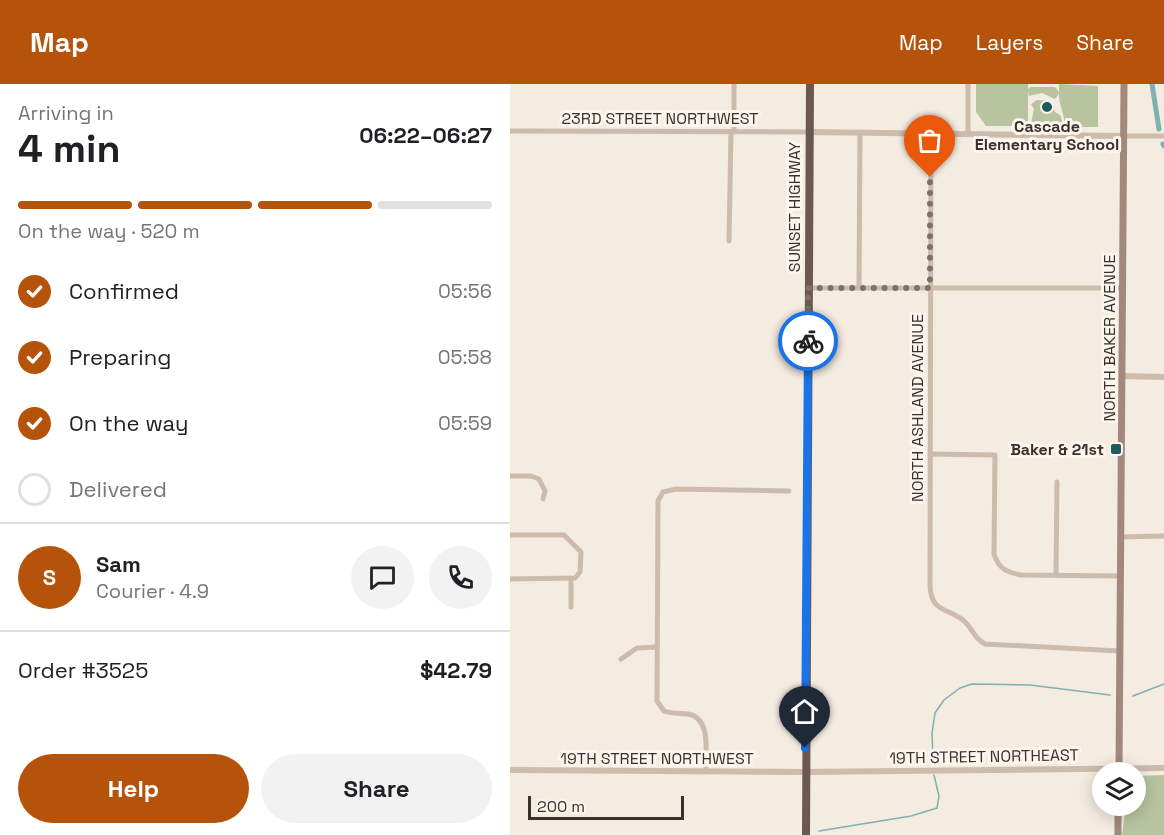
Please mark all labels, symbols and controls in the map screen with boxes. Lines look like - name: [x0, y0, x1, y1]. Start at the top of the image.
- text: Map: [30, 24, 89, 60]
- text: Map: [899, 29, 943, 56]
- text: Layers: [976, 29, 1043, 56]
- text: Share: [1076, 29, 1134, 56]
- text: Arriving in: [18, 100, 114, 126]
- marker: Cascade Elementary School: [1040, 100, 1054, 114]
- street label: 23RD STREET NORTHWEST: [562, 108, 758, 129]
- pin: [904, 115, 955, 177]
- place label: Cascade Elementary School: [975, 116, 1119, 155]
- text: 06:22–06:27: [359, 121, 492, 149]
- text: 4 min: [18, 124, 120, 173]
- icon: bag: [913, 124, 946, 157]
- street label: SUNSET HIGHWAY: [784, 141, 805, 272]
- text: On the way · 520 m: [18, 218, 200, 244]
- street label: NORTH BAKER AVENUE: [1099, 254, 1120, 422]
- icon: check: [18, 275, 51, 308]
- text: Confirmed: [69, 277, 179, 305]
- text: 05:56: [438, 278, 492, 304]
- courier: [778, 311, 838, 371]
- street label: NORTH ASHLAND AVENUE: [907, 314, 928, 502]
- icon: bike: [792, 325, 825, 358]
- icon: check: [18, 341, 51, 374]
- text: Preparing: [69, 343, 171, 371]
- text: 05:58: [438, 344, 492, 370]
- icon: check: [18, 407, 51, 440]
- text: On the way: [69, 409, 188, 437]
- text: 05:59: [438, 410, 492, 436]
- place label: Baker & 21st: [1010, 439, 1104, 460]
- marker: Baker & 21st: [1109, 442, 1123, 456]
- text: Delivered: [69, 475, 167, 503]
- button: chat: [351, 546, 414, 609]
- button: phone: [429, 546, 492, 609]
- text: Sam: [96, 550, 141, 578]
- text: S: [43, 563, 56, 591]
- text: Courier · 4.9: [96, 578, 209, 604]
- text: Order #3525: [18, 656, 148, 684]
- text: $42.79: [420, 656, 492, 684]
- pin: [779, 686, 830, 748]
- icon: home: [788, 695, 821, 728]
- street label: 19TH STREET NORTHEAST: [889, 744, 1079, 769]
- street label: 19TH STREET NORTHWEST: [560, 748, 754, 769]
- button: Help: [18, 754, 249, 823]
- button: Share: [261, 754, 492, 823]
- map controls: [1092, 762, 1146, 816]
- button: layers: [1092, 762, 1146, 816]
- scale bar: [528, 793, 684, 820]
- text: 200 m: [537, 796, 585, 817]

